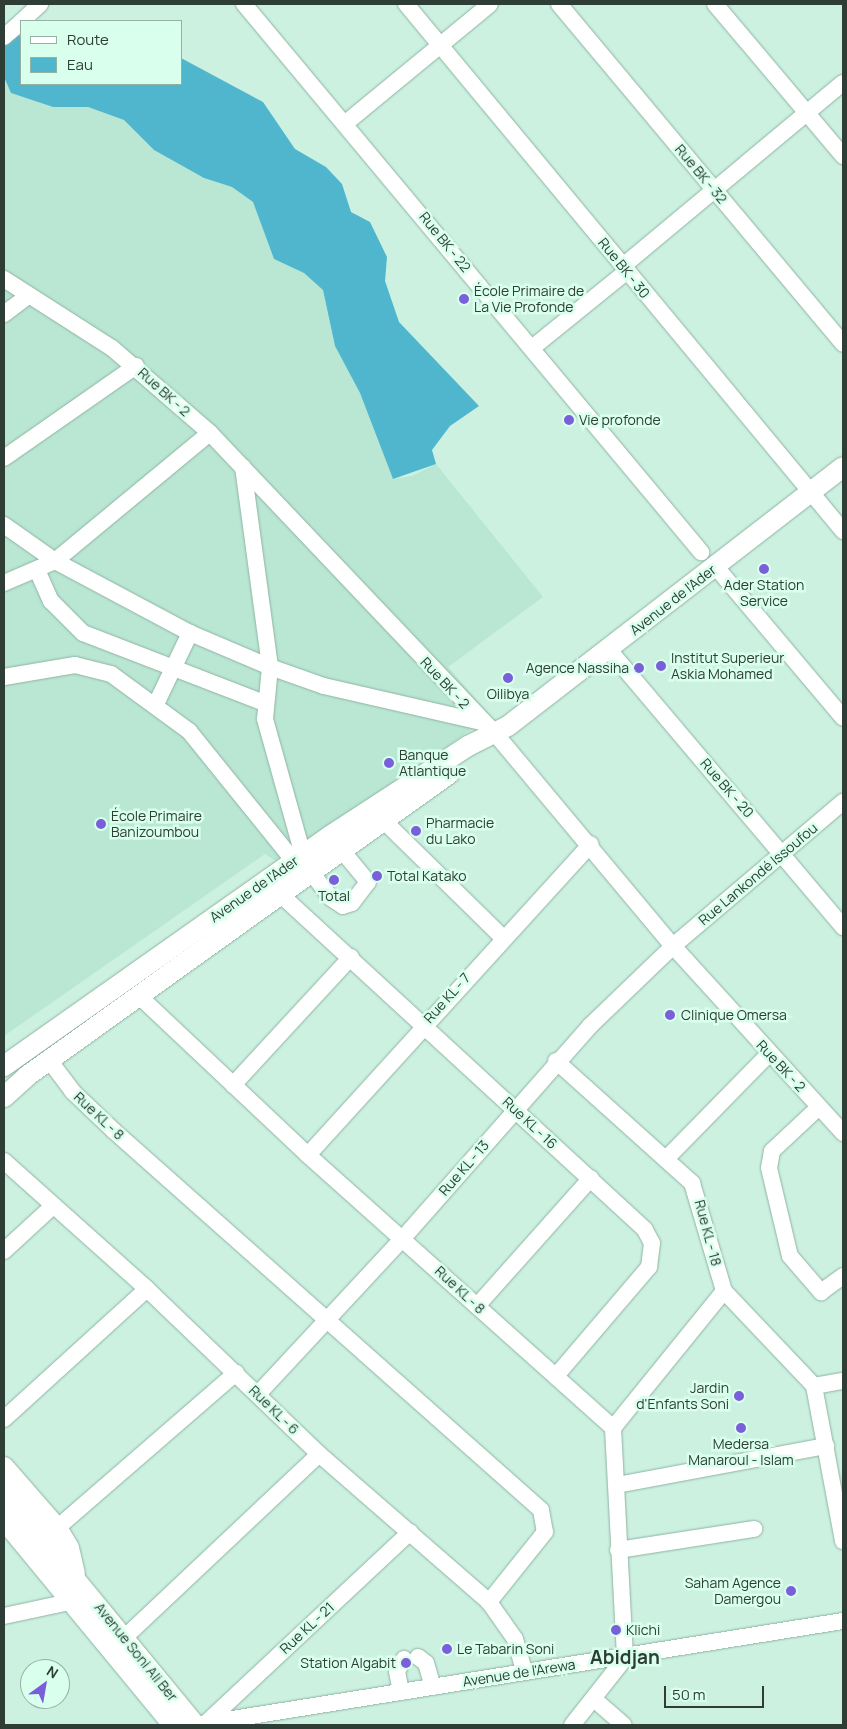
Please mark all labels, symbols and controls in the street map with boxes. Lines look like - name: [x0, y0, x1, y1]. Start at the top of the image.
- legend: [20, 20, 182, 85]
- text: Route: [67, 29, 109, 50]
- text: Eau: [67, 54, 93, 75]
- street label: Rue BK - 32: [671, 141, 731, 207]
- street label: Rue BK - 22: [416, 209, 474, 275]
- street label: Rue BK - 30: [595, 234, 653, 302]
- place label: École Primaire de La Vie Profonde: [474, 283, 584, 316]
- marker: École Primaire de La Vie Profonde: [458, 293, 470, 305]
- street label: Rue BK - 2: [134, 364, 194, 420]
- place label: Vie profonde: [579, 412, 661, 428]
- marker: Vie profonde: [563, 414, 575, 426]
- street label: Avenue de l'Ader: [627, 561, 719, 639]
- marker: Ader Station Service: [758, 563, 770, 575]
- place label: Ader Station Service: [724, 577, 804, 610]
- place label: Institut Superieur Askia Mohamed: [671, 650, 784, 682]
- street label: Rue BK - 2: [417, 654, 473, 712]
- place label: Agence Nassiha: [526, 660, 629, 676]
- marker: Institut Superieur Askia Mohamed: [655, 660, 667, 672]
- marker: Agence Nassiha: [633, 662, 645, 674]
- marker: Oilibya: [502, 672, 514, 684]
- place label: Oilibya: [487, 686, 529, 702]
- place label: Banque Atlantique: [399, 747, 466, 780]
- street label: Rue BK - 20: [697, 755, 757, 821]
- marker: Banque Atlantique: [383, 757, 395, 769]
- place label: École Primaire Banizoumbou: [111, 808, 202, 840]
- place label: Pharmacie du Lako: [426, 815, 494, 848]
- marker: École Primaire Banizoumbou: [95, 818, 107, 830]
- street label: Rue Lankondé Issoufou: [695, 819, 821, 929]
- marker: Pharmacie du Lako: [410, 825, 422, 837]
- street label: Avenue de l'Ader: [206, 852, 302, 926]
- place label: Total Katako: [387, 868, 467, 884]
- marker: Total Katako: [371, 870, 383, 882]
- marker: Total: [328, 874, 340, 886]
- place label: Total: [318, 888, 350, 904]
- street label: Rue KL - 7: [420, 969, 474, 1027]
- place label: Clinique Omersa: [681, 1007, 787, 1023]
- marker: Clinique Omersa: [663, 1008, 677, 1022]
- street label: Rue BK - 2: [753, 1037, 809, 1095]
- street label: Rue KL - 8: [70, 1088, 128, 1144]
- street label: Rue KL - 16: [499, 1093, 561, 1153]
- street label: Rue KL - 13: [435, 1137, 493, 1199]
- street label: Rue KL - 18: [691, 1198, 725, 1268]
- street label: Rue KL - 8: [431, 1262, 489, 1318]
- place label: Jardin d'Enfants Soni: [636, 1380, 729, 1412]
- street label: Rue KL - 6: [245, 1382, 303, 1438]
- marker: Jardin d'Enfants Soni: [733, 1390, 745, 1402]
- marker: Medersa Manaroul - Islam: [735, 1422, 747, 1434]
- place label: Medersa Manaroul - Islam: [688, 1436, 794, 1468]
- place label: Saham Agence Damergou: [685, 1575, 781, 1608]
- marker: Saham Agence Damergou: [785, 1585, 797, 1597]
- street label: Rue KL - 21: [276, 1598, 338, 1658]
- street label: Avenue Soni Ali Ber: [91, 1599, 181, 1705]
- place label: Klichi: [626, 1622, 660, 1638]
- marker: Klichi: [610, 1624, 622, 1636]
- place label: Le Tabarin Soni: [457, 1641, 554, 1657]
- marker: Le Tabarin Soni: [441, 1643, 453, 1655]
- district label: Abidjan: [590, 1647, 660, 1669]
- place label: Station Algabit: [300, 1655, 396, 1671]
- street label: Avenue de l'Arewa: [461, 1656, 577, 1690]
- marker: Station Algabit: [400, 1657, 412, 1669]
- north arrow: [20, 1659, 70, 1709]
- text: N: [43, 1661, 62, 1682]
- scale bar: [667, 1676, 767, 1708]
- text: 50 m: [672, 1684, 706, 1705]

